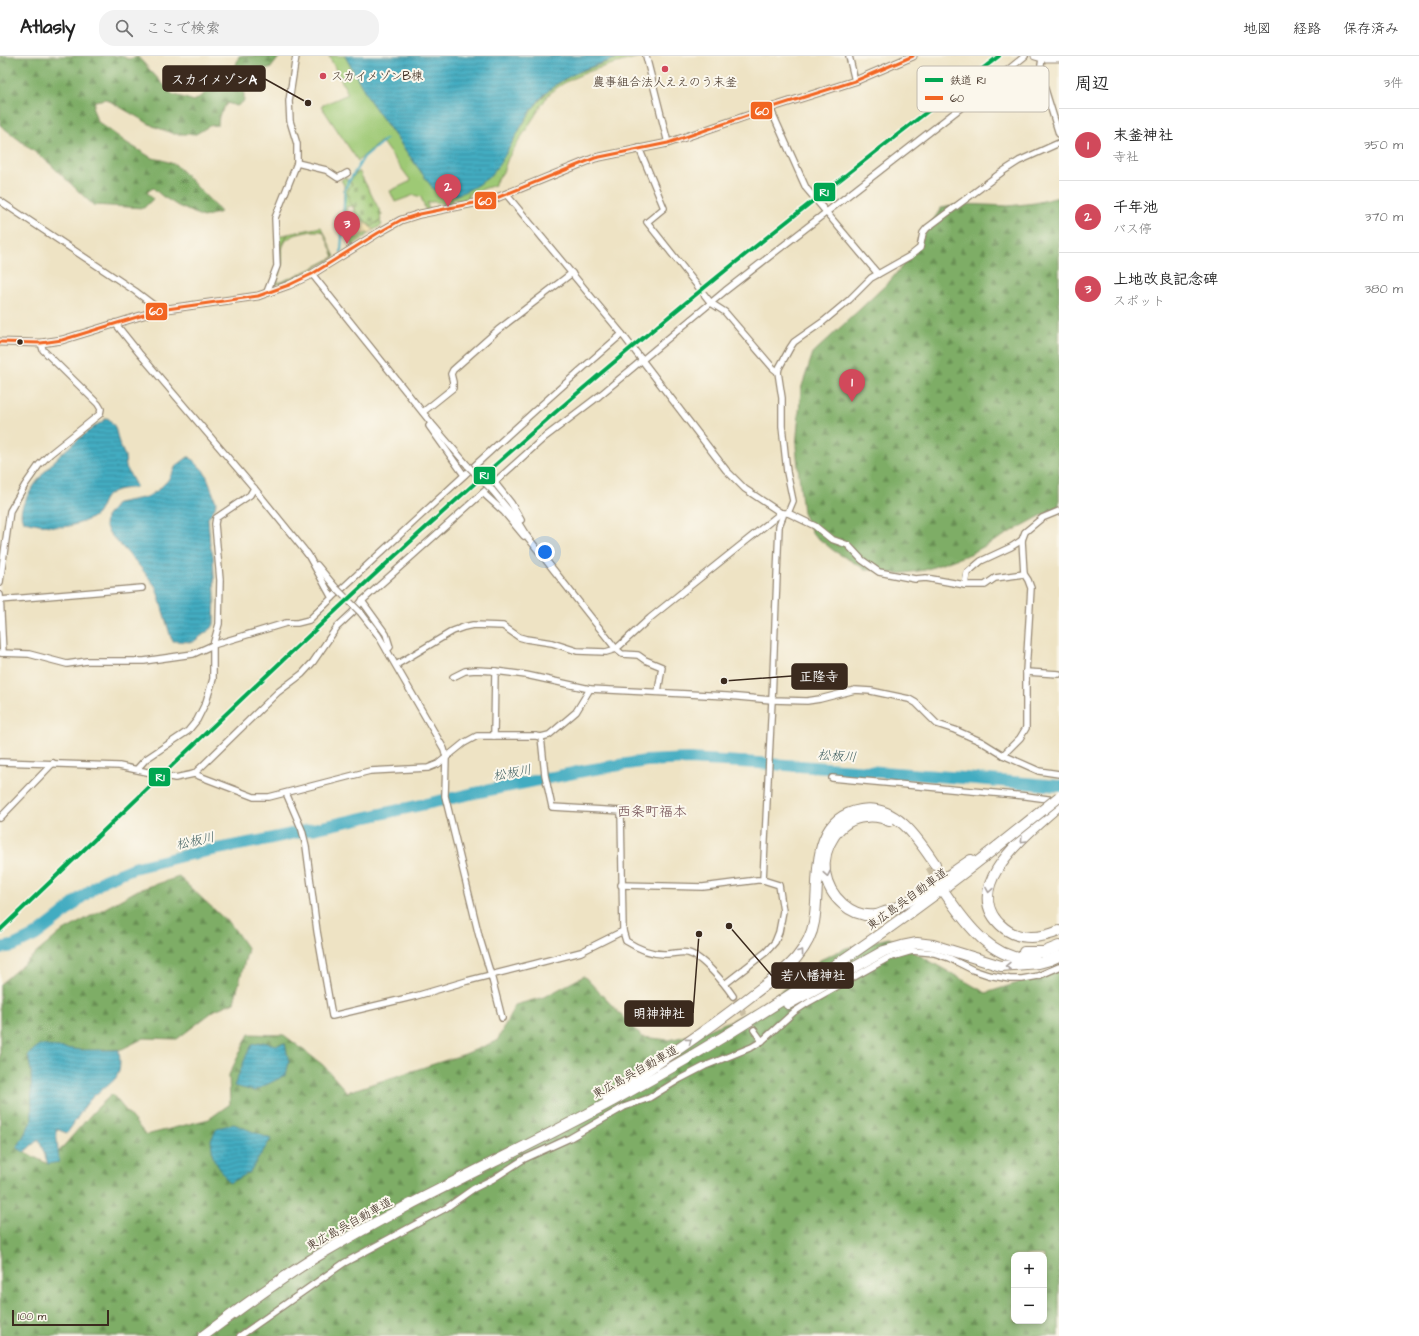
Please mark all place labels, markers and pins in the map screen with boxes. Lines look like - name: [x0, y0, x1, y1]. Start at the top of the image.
- marker: 農事組合法人ええのう末釜: [660, 64, 670, 74]
- callout: スカイメゾンA: [163, 66, 265, 91]
- place label: スカイメゾンB棟: [331, 68, 423, 85]
- marker: スカイメゾンB棟: [318, 71, 328, 81]
- place label: 農事組合法人ええのう末釜: [593, 74, 737, 91]
- pin: 2: [435, 174, 461, 207]
- pin: 3: [334, 211, 360, 244]
- unlabelled marker: [15, 337, 25, 347]
- pin: 1: [839, 369, 865, 402]
- callout: 正隆寺: [792, 664, 847, 689]
- callout: 若八幡神社: [772, 963, 853, 988]
- callout: 明神神社: [625, 1001, 693, 1026]

